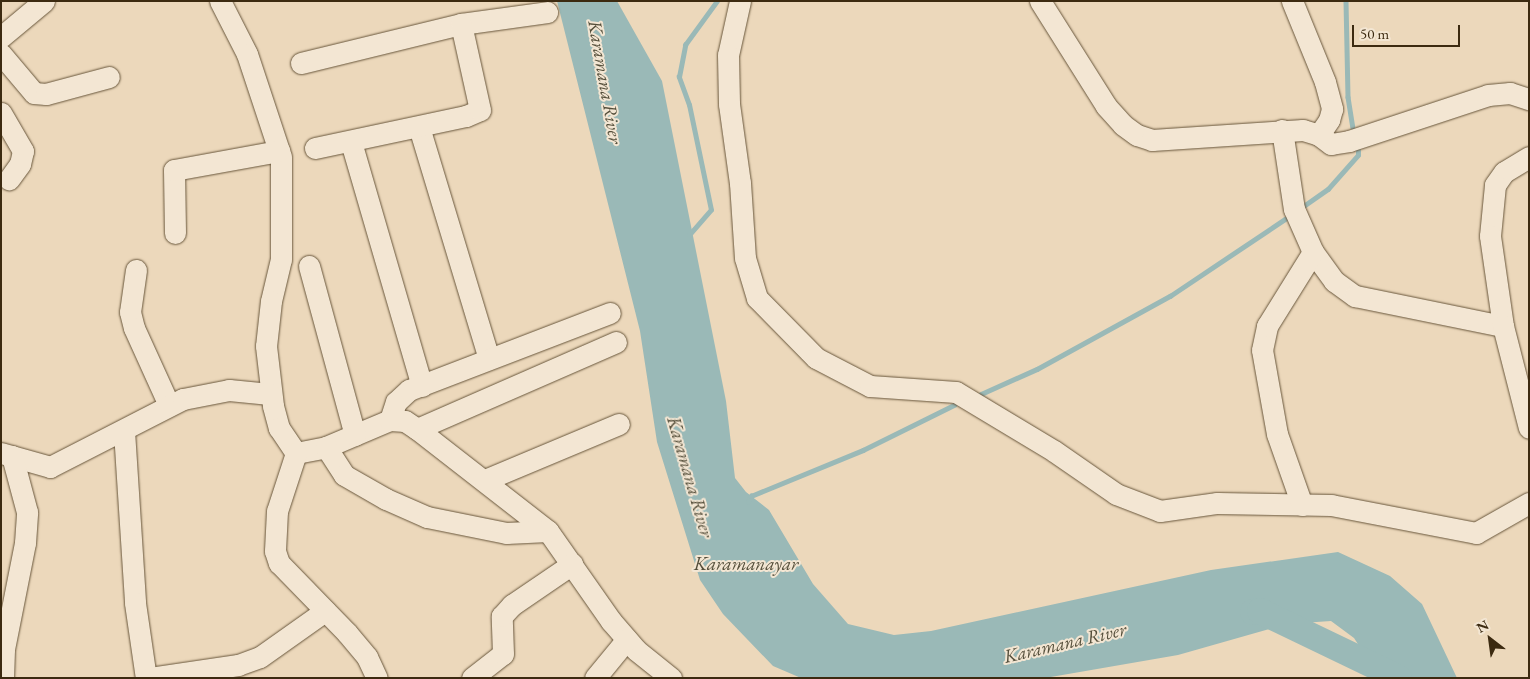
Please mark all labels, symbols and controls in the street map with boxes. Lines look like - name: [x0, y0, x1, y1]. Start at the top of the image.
- scale bar: [1355, 15, 1462, 47]
- water label: Karamana River: [583, 19, 627, 145]
- text: 50 m: [1360, 24, 1389, 43]
- water label: Karamana River: [662, 414, 718, 540]
- water label: Karamanayar: [694, 553, 798, 575]
- north arrow: [1465, 614, 1515, 664]
- text: N: [1473, 615, 1492, 637]
- water label: Karamana River: [1002, 618, 1128, 668]

